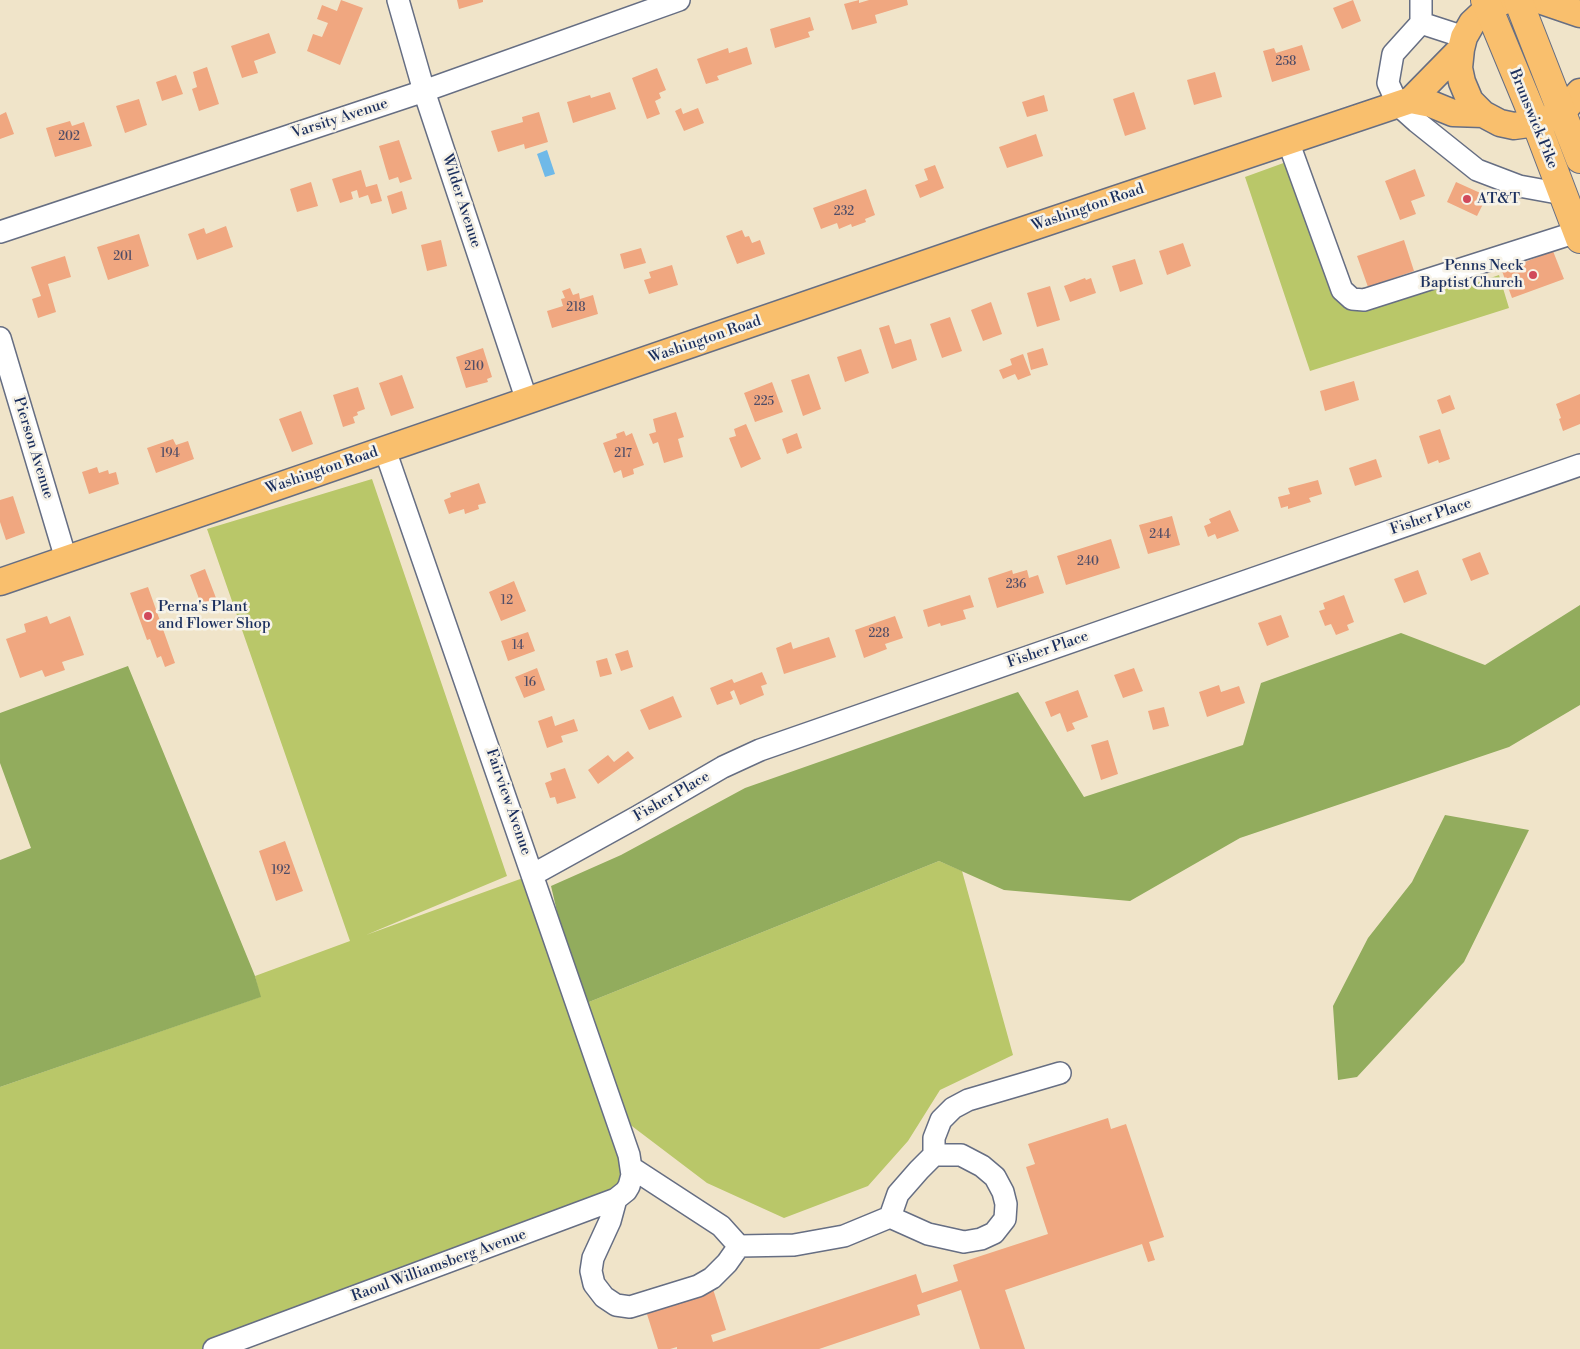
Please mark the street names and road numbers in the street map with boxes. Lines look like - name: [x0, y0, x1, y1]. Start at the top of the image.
- street label: Brunswick Pike: [1505, 66, 1561, 172]
- street label: Varsity Avenue: [290, 95, 390, 143]
- street label: Wilder Avenue: [437, 152, 485, 250]
- street label: Washington Road: [1029, 180, 1147, 236]
- street label: Washington Road: [646, 312, 764, 368]
- street label: Pierson Avenue: [9, 395, 57, 501]
- street label: Washington Road: [263, 443, 381, 499]
- street label: Fisher Place: [1388, 495, 1474, 539]
- street label: Fisher Place: [1005, 628, 1091, 672]
- street label: Fairview Avenue: [481, 746, 535, 858]
- street label: Fisher Place: [631, 768, 713, 826]
- street label: Raoul Williamsberg Avenue: [349, 1226, 529, 1306]

